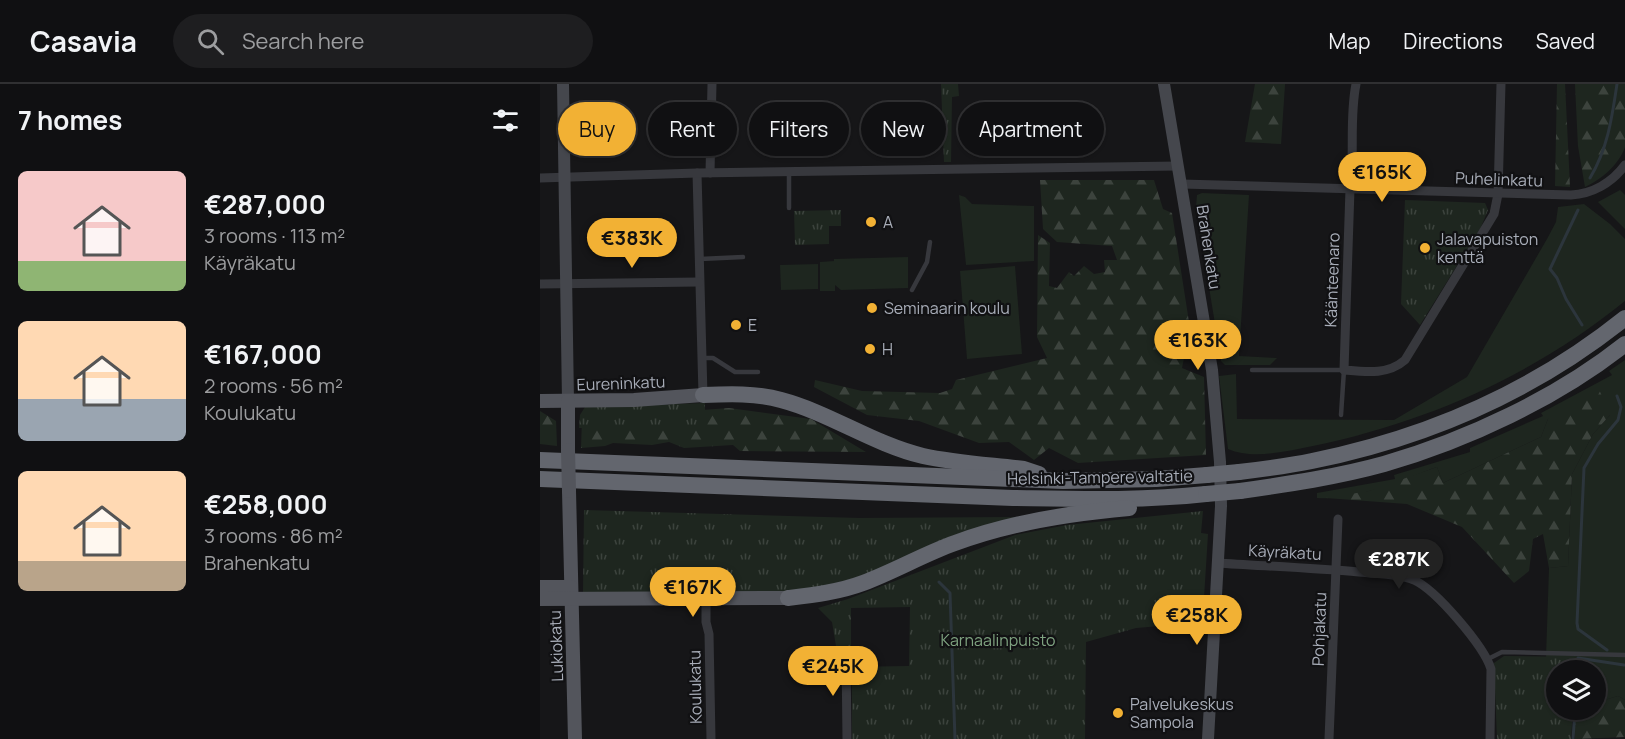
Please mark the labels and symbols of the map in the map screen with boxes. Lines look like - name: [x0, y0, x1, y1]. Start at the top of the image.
- pin: €165K: [1340, 152, 1424, 203]
- street label: Puhelinkatu: [1455, 166, 1543, 192]
- street label: Brahenkatu: [1191, 203, 1227, 291]
- place label: A: [883, 211, 893, 233]
- marker: A: [864, 215, 878, 229]
- pin: €383K: [590, 218, 674, 269]
- place label: Jalavapuiston kenttä: [1437, 228, 1538, 268]
- street label: Käänteenaro: [1319, 232, 1345, 328]
- marker: Jalavapuiston kenttä: [1418, 241, 1432, 255]
- place label: Seminaarin koulu: [884, 297, 1010, 319]
- marker: Seminaarin koulu: [865, 301, 879, 315]
- place label: E: [748, 314, 757, 336]
- marker: E: [729, 318, 743, 332]
- pin: €163K: [1156, 320, 1240, 371]
- place label: H: [882, 338, 893, 360]
- marker: H: [863, 342, 877, 356]
- street label: Eureninkatu: [576, 370, 666, 396]
- street label: Helsinki-Tampere valtatie: [1007, 464, 1193, 490]
- street label: Käyräkatu: [1248, 539, 1322, 565]
- pin: €287K: [1357, 539, 1441, 590]
- pin: €167K: [651, 567, 735, 618]
- street label: Pohjakatu: [1307, 592, 1331, 666]
- pin: €258K: [1155, 595, 1239, 646]
- street label: Lukiokatu: [544, 610, 568, 682]
- park label: Karnaalinpuisto: [940, 629, 1056, 651]
- pin: €245K: [791, 646, 875, 697]
- street label: Koulukatu: [683, 650, 707, 724]
- place label: Palvelukeskus Sampola: [1130, 693, 1234, 733]
- marker: Palvelukeskus Sampola: [1111, 706, 1125, 720]

